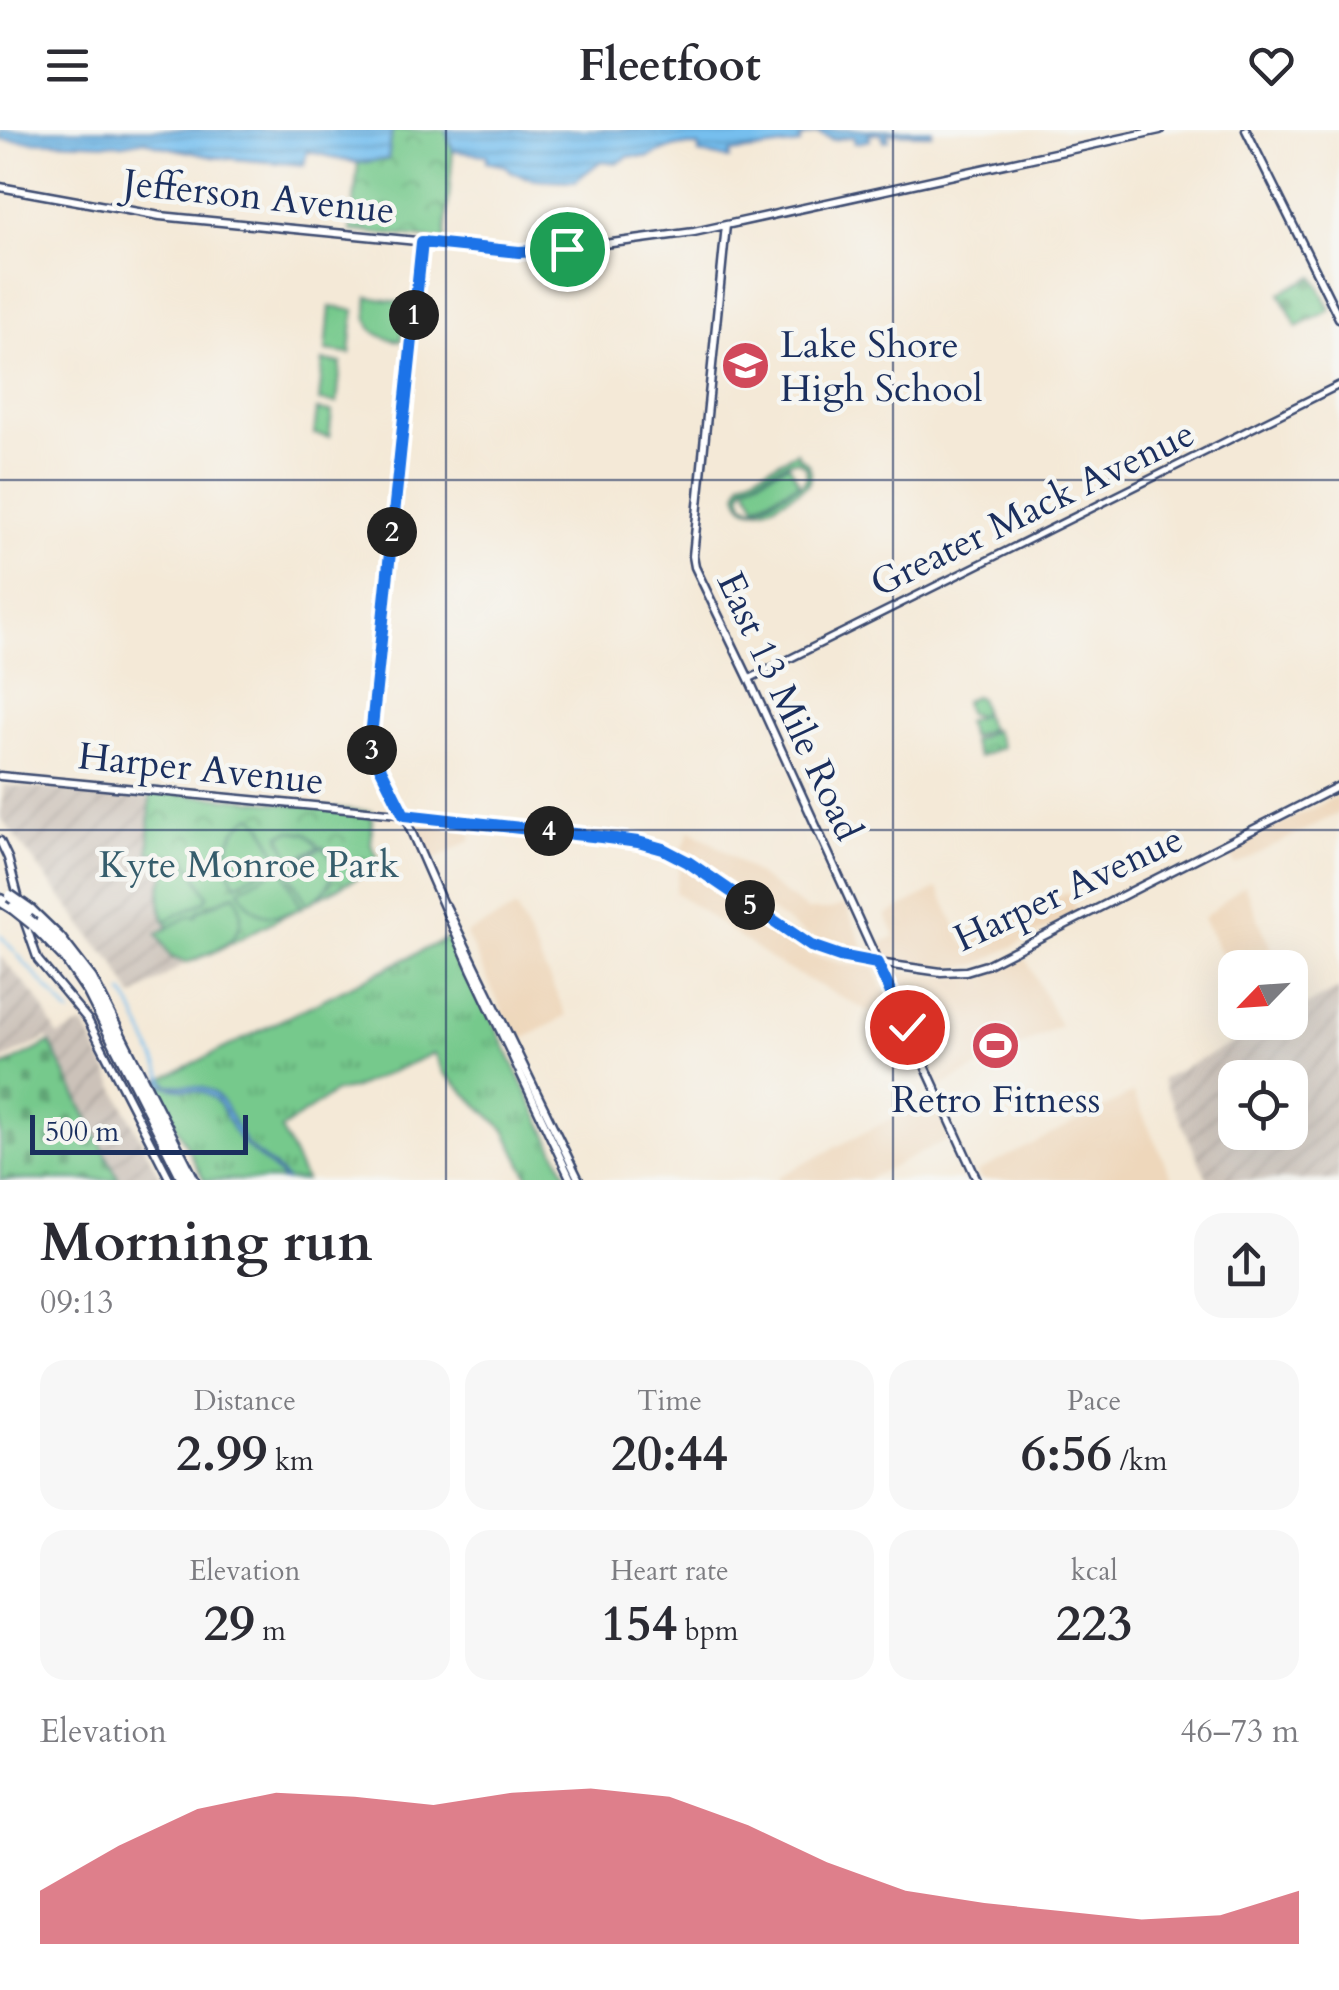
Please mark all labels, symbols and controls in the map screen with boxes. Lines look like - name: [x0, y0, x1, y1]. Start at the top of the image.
- text: Fleetfoot: [578, 35, 761, 96]
- icon: menu: [40, 38, 95, 93]
- icon: heart: [1244, 38, 1299, 93]
- street label: Jefferson Avenue: [116, 156, 397, 237]
- pin: [525, 207, 610, 292]
- icon: arrive: [540, 222, 595, 277]
- pin: 1: [389, 290, 439, 340]
- text: 1: [407, 296, 421, 334]
- place label: Lake Shore High School: [780, 319, 983, 415]
- school or university icon: Lake Shore High School: [719, 340, 771, 392]
- street label: Greater Mack Avenue: [862, 408, 1203, 610]
- pin: 2: [367, 507, 417, 557]
- text: 2: [385, 513, 399, 551]
- street label: East 13 Mile Road: [704, 564, 874, 849]
- pin: 3: [347, 725, 397, 775]
- street label: Harper Avenue: [75, 730, 326, 808]
- text: 3: [365, 731, 379, 769]
- pin: 4: [524, 806, 574, 856]
- text: 4: [542, 812, 556, 850]
- street label: Harper Avenue: [946, 813, 1191, 965]
- park label: Kyte Monroe Park: [99, 839, 400, 891]
- pin: 5: [725, 880, 775, 930]
- text: 5: [743, 886, 757, 924]
- north arrow: [1218, 950, 1308, 1040]
- map controls: [1218, 950, 1308, 1150]
- pin: [865, 985, 950, 1070]
- icon: check: [880, 1000, 935, 1055]
- sports icon: Retro Fitness: [970, 1019, 1022, 1071]
- button: locate: [1218, 1060, 1308, 1150]
- place label: Retro Fitness: [892, 1074, 1100, 1126]
- scale bar: [30, 1110, 248, 1154]
- text: 500 m: [45, 1113, 119, 1151]
- text: Morning run: [40, 1206, 373, 1280]
- button: share: [1194, 1213, 1299, 1318]
- text: 09:13: [40, 1281, 114, 1325]
- text: Distance: [194, 1382, 296, 1420]
- text: Time: [637, 1382, 702, 1420]
- text: Pace: [1067, 1382, 1121, 1420]
- text: 2.99: [176, 1420, 267, 1488]
- text: 20:44: [611, 1420, 728, 1488]
- text: 6:56: [1021, 1420, 1112, 1488]
- text: km: [267, 1442, 314, 1480]
- text: /km: [1112, 1442, 1167, 1480]
- text: Elevation: [189, 1552, 300, 1590]
- text: Heart rate: [610, 1552, 729, 1590]
- text: kcal: [1071, 1552, 1118, 1590]
- text: 29: [204, 1590, 255, 1658]
- text: 154: [601, 1590, 677, 1658]
- text: 223: [1056, 1590, 1133, 1658]
- text: m: [255, 1612, 286, 1650]
- text: bpm: [677, 1612, 738, 1650]
- text: Elevation: [40, 1710, 167, 1754]
- text: 46–73 m: [1180, 1710, 1299, 1754]

